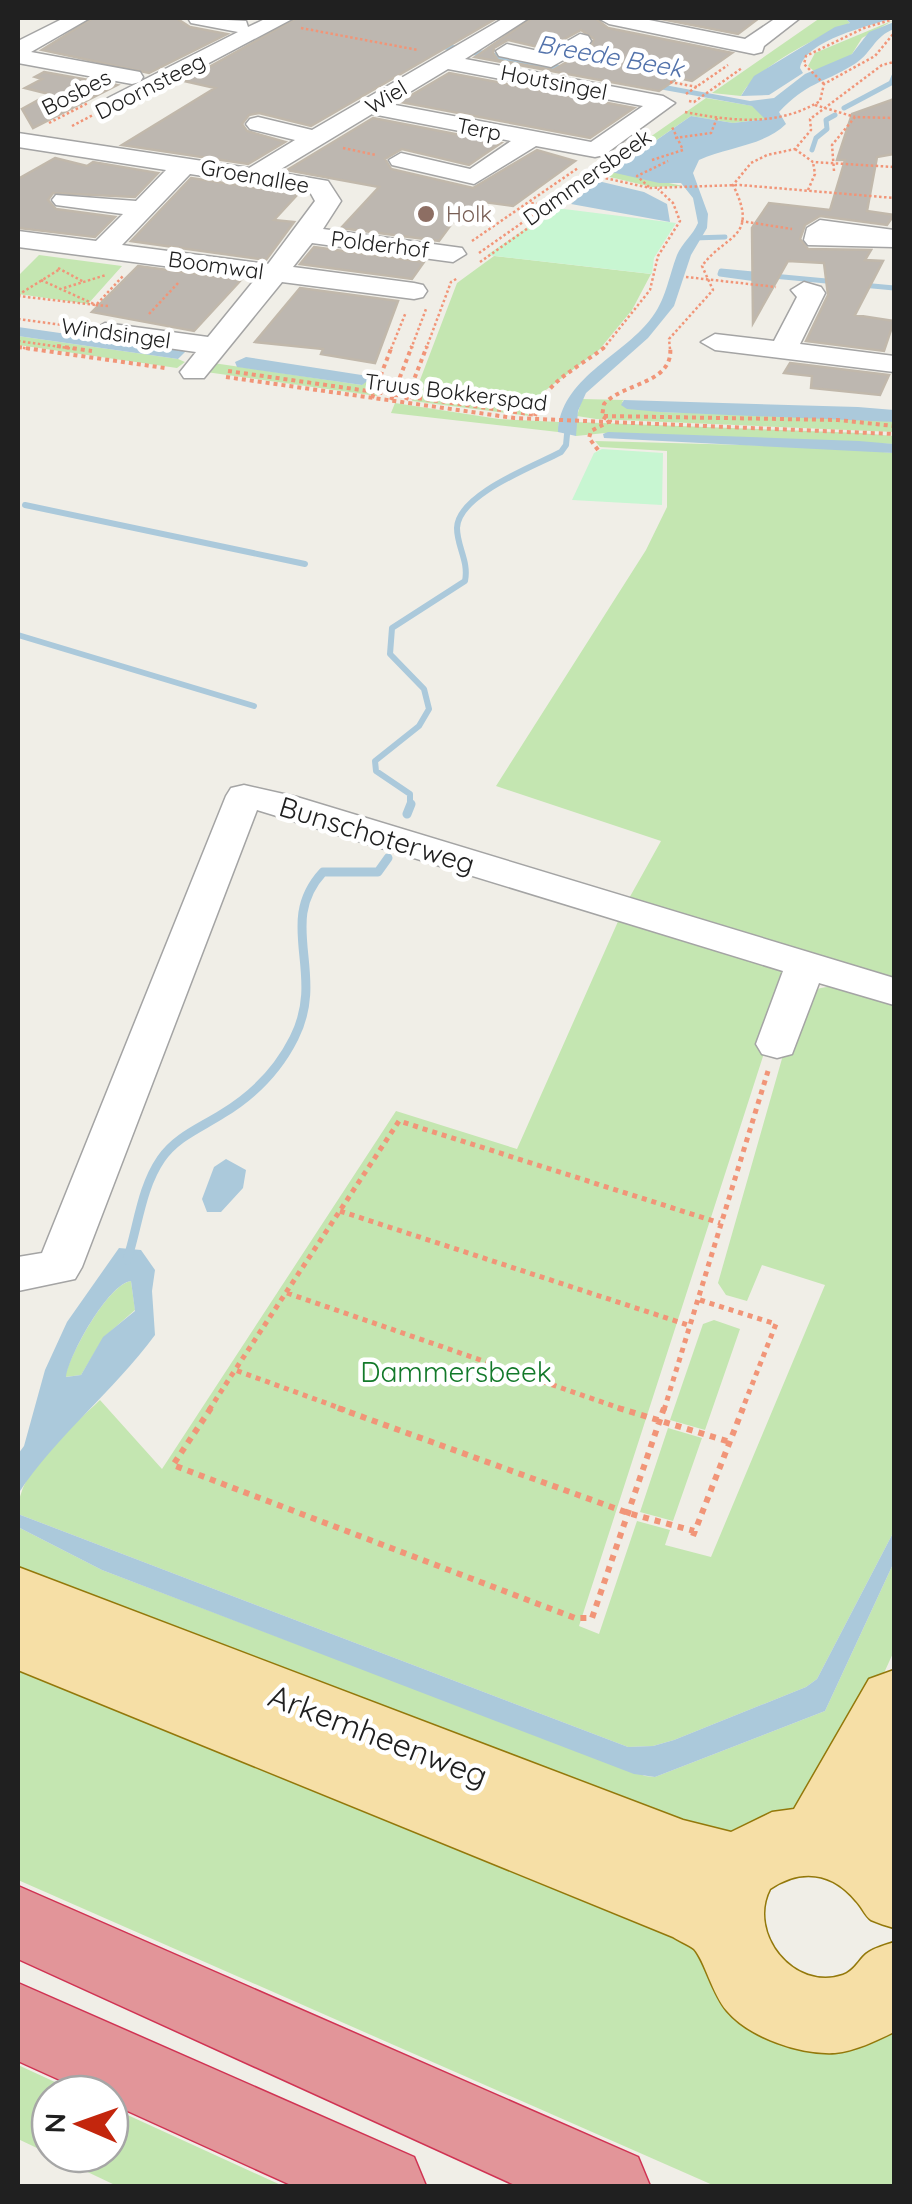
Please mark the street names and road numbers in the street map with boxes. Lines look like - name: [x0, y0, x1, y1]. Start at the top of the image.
- street label: Doornsteeg: [90, 46, 210, 126]
- street label: Houtsingel: [498, 58, 610, 106]
- street label: Bosbes: [37, 63, 115, 121]
- street label: Wiel: [360, 74, 412, 120]
- street label: Terp: [454, 111, 504, 147]
- street label: Dammersbeek: [517, 122, 657, 232]
- street label: Groenallee: [198, 153, 312, 199]
- street label: Polderhof: [329, 224, 431, 264]
- street label: Boomwal: [167, 244, 265, 286]
- street label: Windsingel: [59, 311, 173, 355]
- street label: Truus Bokkerspad: [363, 367, 549, 417]
- street label: Bunschoterweg: [275, 788, 479, 881]
- street label: Arkemheenweg: [263, 1675, 494, 1795]

